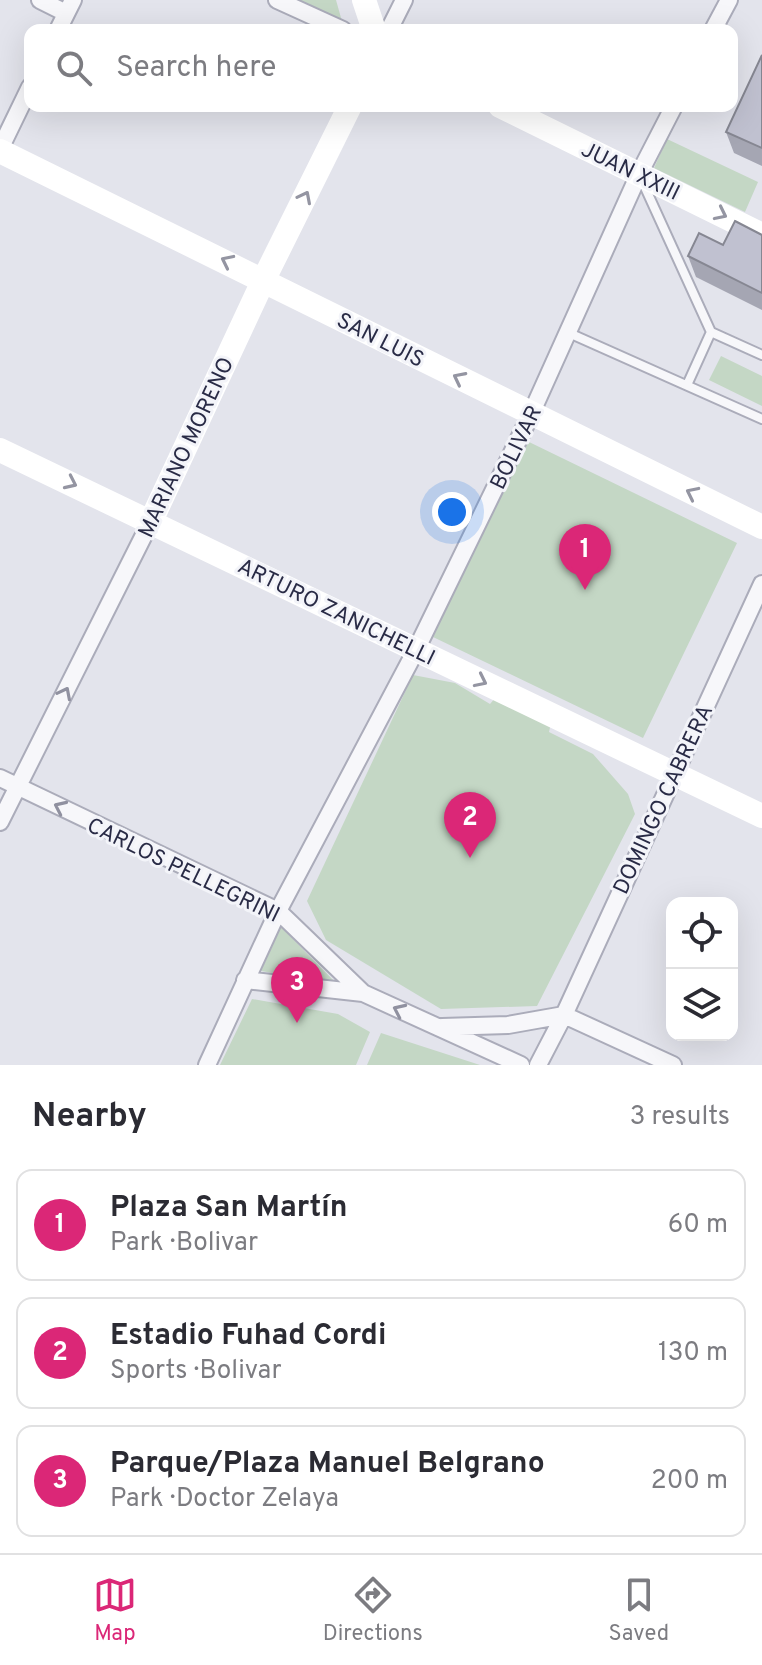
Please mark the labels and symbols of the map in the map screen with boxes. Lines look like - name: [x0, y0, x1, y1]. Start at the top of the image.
- street label: JUAN XXIII: [576, 137, 684, 208]
- one-way arrow: [295, 191, 310, 206]
- one-way arrow: [713, 205, 728, 220]
- one-way arrow: [220, 255, 235, 271]
- street label: SAN LUIS: [332, 308, 428, 375]
- street label: MARIANO MORENO: [134, 353, 241, 543]
- one-way arrow: [452, 372, 467, 388]
- street label: BOLIVAR: [485, 402, 549, 495]
- one-way arrow: [62, 473, 77, 489]
- one-way arrow: [685, 487, 700, 503]
- your location: [432, 492, 472, 532]
- pin: 1: [559, 524, 611, 590]
- street label: ARTURO ZANICHELLI: [233, 554, 439, 673]
- one-way arrow: [473, 671, 488, 687]
- one-way arrow: [55, 686, 71, 701]
- street label: DOMINGO CABRERA: [609, 701, 720, 899]
- pin: 2: [444, 792, 496, 858]
- one-way arrow: [53, 801, 68, 817]
- street label: CARLOS PELLEGRINI: [82, 813, 284, 930]
- pin: 3: [271, 957, 323, 1023]
- one-way arrow: [393, 1004, 407, 1020]

